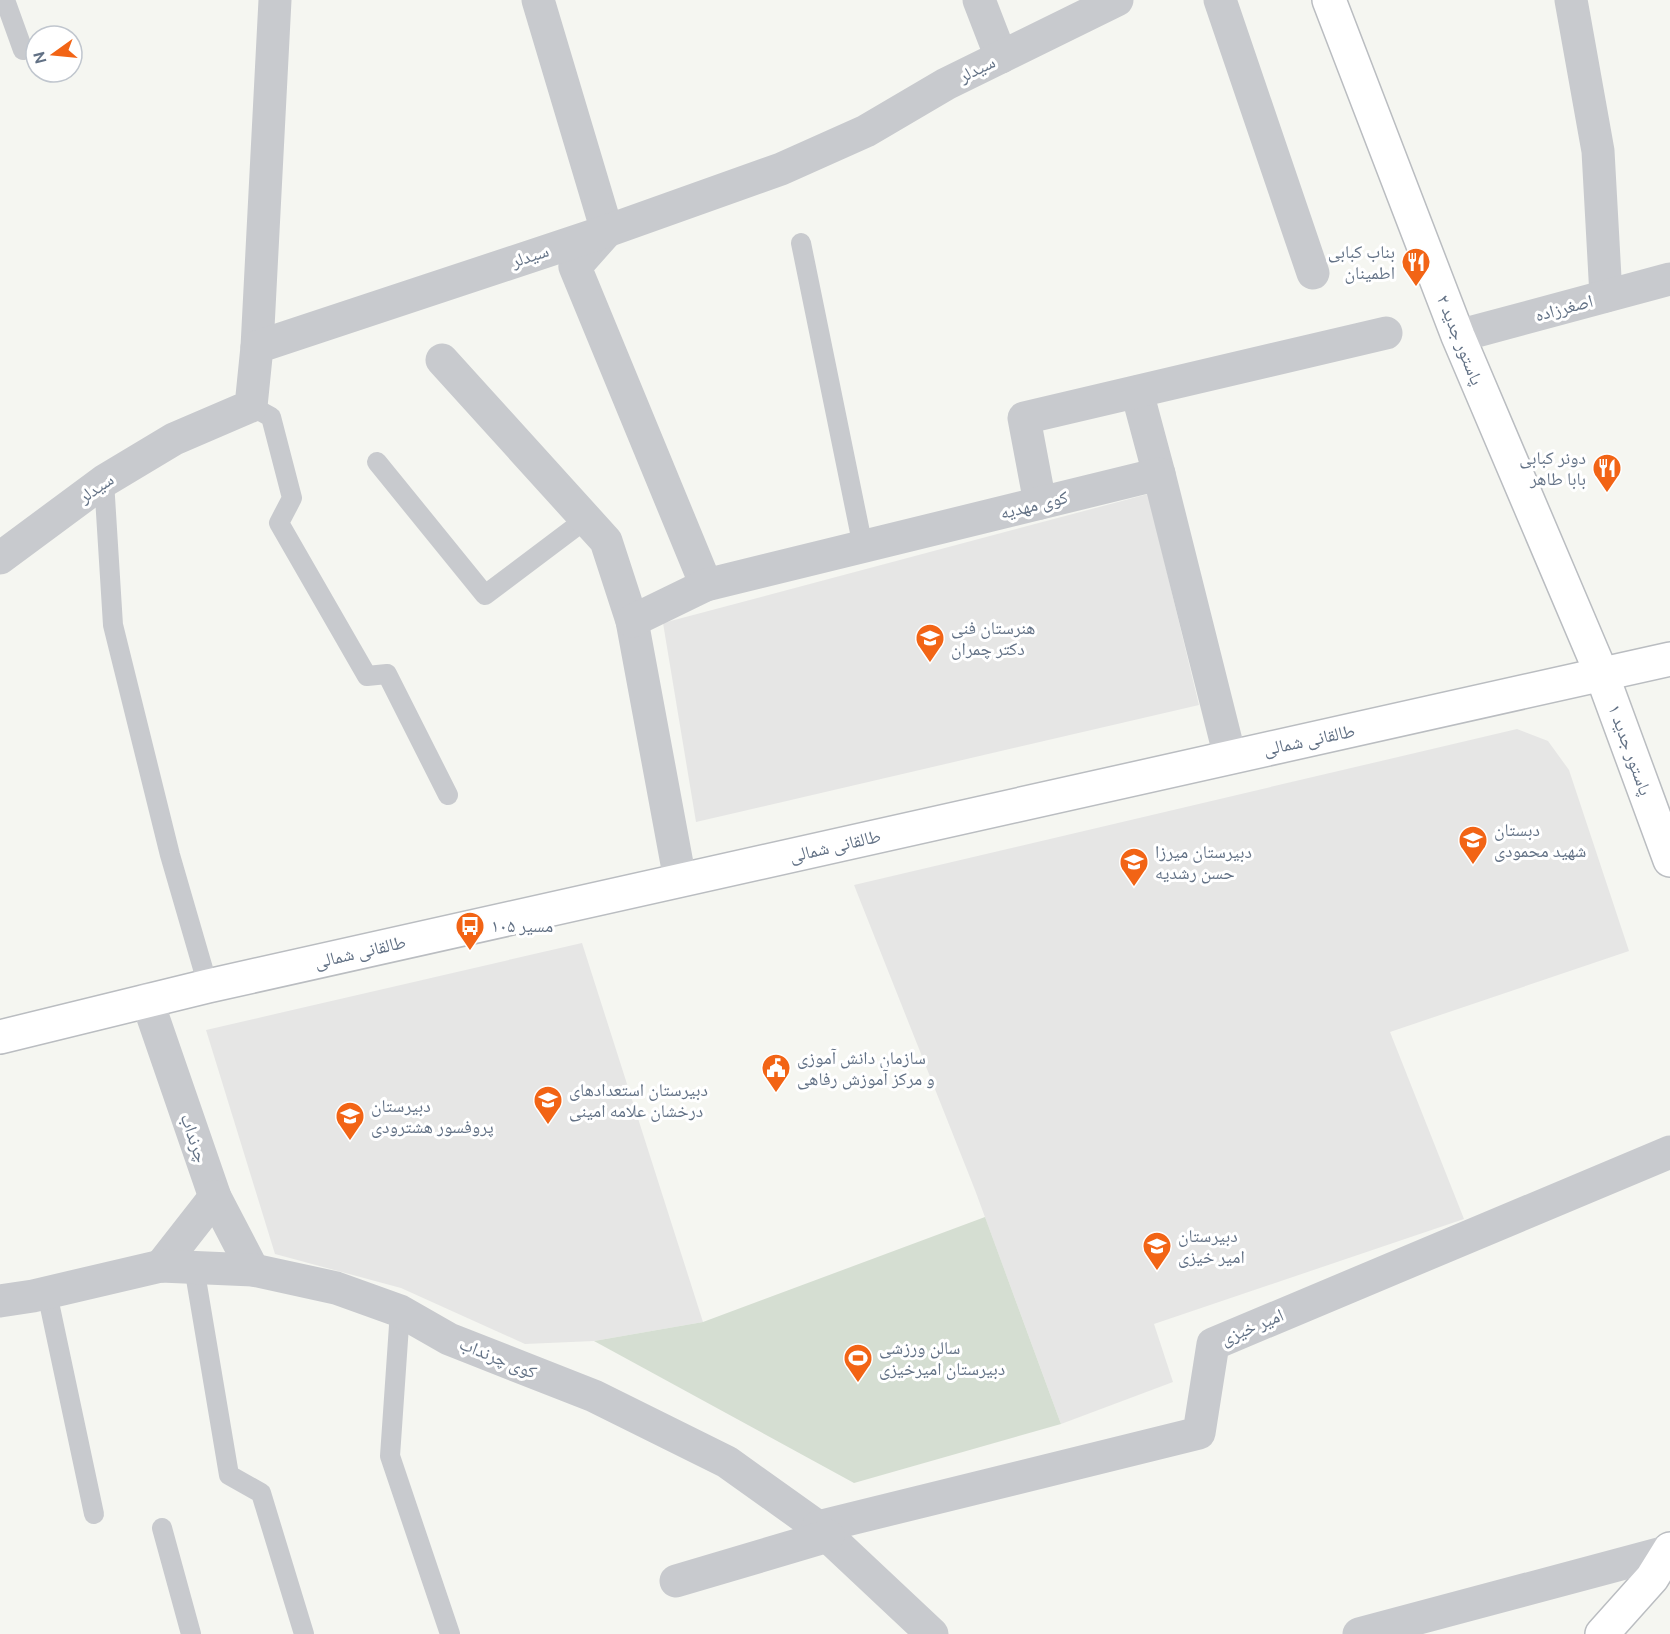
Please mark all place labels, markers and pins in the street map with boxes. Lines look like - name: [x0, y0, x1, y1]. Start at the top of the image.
- place label: بناب کبابی اطمینان: [1328, 241, 1395, 284]
- restaurant icon: بناب کبابی اطمینان: [1400, 246, 1432, 288]
- place label: دونر کبابی بابا طاهر: [1519, 447, 1586, 490]
- restaurant icon: دونر کبابی بابا طاهر: [1591, 452, 1623, 494]
- place label: هنرستان فنی دکتر چمران: [951, 617, 1035, 660]
- school or university icon: هنرستان فنی دکتر چمران: [914, 622, 946, 664]
- place label: دبستان شهید محمودی: [1494, 819, 1586, 862]
- school or university icon: دبستان شهید محمودی: [1457, 824, 1489, 866]
- place label: دبیرستان میرزا حسن رشدیه: [1155, 841, 1252, 884]
- school or university icon: دبیرستان میرزا حسن رشدیه: [1118, 846, 1150, 888]
- bus stop icon: مسیر ۱۰۵: [454, 910, 486, 952]
- place label: مسیر ۱۰۵: [491, 915, 553, 936]
- place label: سازمان دانش آموزی و مرکز آموزش رفاهی: [797, 1047, 935, 1090]
- public building icon: سازمان دانش آموزی و مرکز آموزش رفاهی: [760, 1052, 792, 1094]
- place label: دبیرستان استعدادهای درخشان علامه امینی: [569, 1079, 708, 1122]
- school or university icon: دبیرستان استعدادهای درخشان علامه امینی: [532, 1084, 564, 1126]
- place label: دبیرستان پروفسور هشترودی: [371, 1095, 494, 1138]
- school or university icon: دبیرستان پروفسور هشترودی: [334, 1100, 366, 1142]
- place label: دبیرستان امیر خیزی: [1178, 1225, 1245, 1268]
- school or university icon: دبیرستان امیر خیزی: [1141, 1230, 1173, 1272]
- place label: سالن ورزشی دبیرستان امیرخیزی: [879, 1337, 1005, 1380]
- sports icon: سالن ورزشی دبیرستان امیرخیزی: [842, 1342, 874, 1384]

